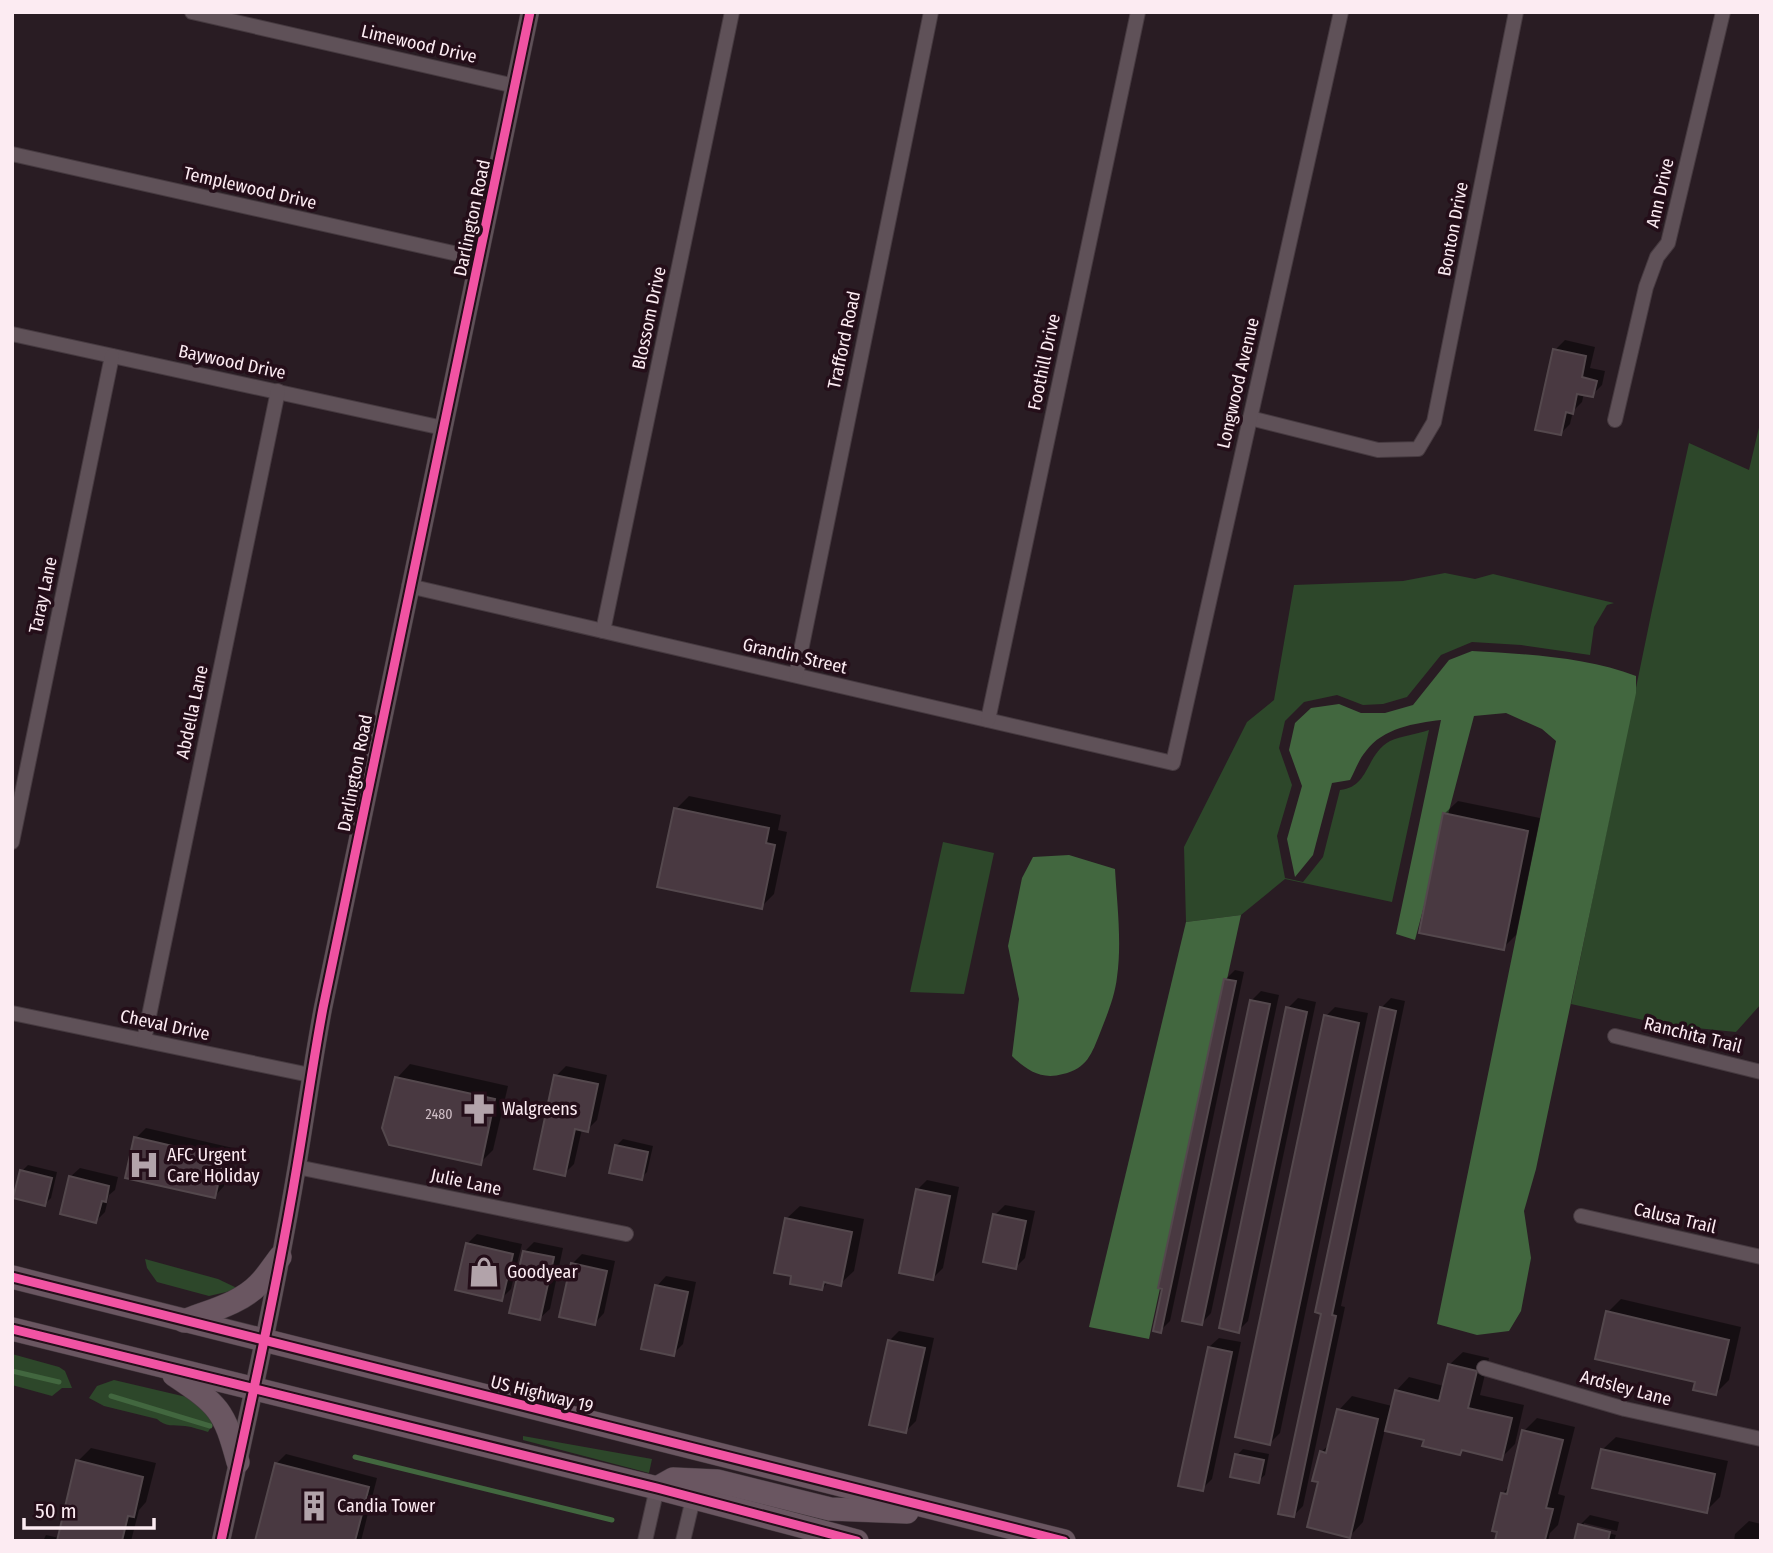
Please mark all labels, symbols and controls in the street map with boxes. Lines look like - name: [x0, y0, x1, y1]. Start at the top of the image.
- street label: Limewood Drive: [359, 20, 479, 68]
- street label: Ann Drive: [1641, 156, 1679, 230]
- street label: Darlington Road: [449, 158, 495, 278]
- street label: Templewood Drive: [181, 162, 319, 214]
- street label: Bonton Drive: [1433, 180, 1473, 278]
- street label: Blossom Drive: [627, 264, 671, 372]
- street label: Trafford Road: [823, 289, 865, 391]
- street label: Foothill Drive: [1023, 312, 1065, 412]
- street label: Longwood Avenue: [1212, 315, 1264, 451]
- street label: Baywood Drive: [176, 340, 288, 384]
- street label: Taray Lane: [24, 555, 62, 635]
- street label: Grandin Street: [741, 633, 849, 679]
- street label: Abdella Lane: [171, 663, 213, 761]
- street label: Darlington Road: [333, 713, 377, 833]
- street label: Cheval Drive: [118, 1005, 212, 1045]
- street label: Ranchita Trail: [1642, 1012, 1744, 1058]
- pharmacy icon: Walgreens: [462, 1092, 496, 1126]
- place label: Walgreens: [502, 1098, 578, 1120]
- house number: 2480: [426, 1106, 452, 1123]
- place label: AFC Urgent Care Holiday: [167, 1144, 260, 1187]
- hospital icon: AFC Urgent Care Holiday: [127, 1148, 161, 1182]
- street label: Julie Lane: [429, 1164, 503, 1200]
- street label: Calusa Trail: [1632, 1198, 1719, 1238]
- shop icon: Goodyear: [467, 1255, 501, 1289]
- place label: Goodyear: [507, 1261, 578, 1283]
- street label: Ardsley Lane: [1578, 1365, 1674, 1411]
- street label: US Highway 19: [488, 1371, 596, 1417]
- scale bar: [24, 1486, 154, 1530]
- building icon: Candia Tower: [297, 1489, 331, 1523]
- place label: Candia Tower: [337, 1495, 436, 1517]
- text: 50 m: [35, 1498, 77, 1524]

